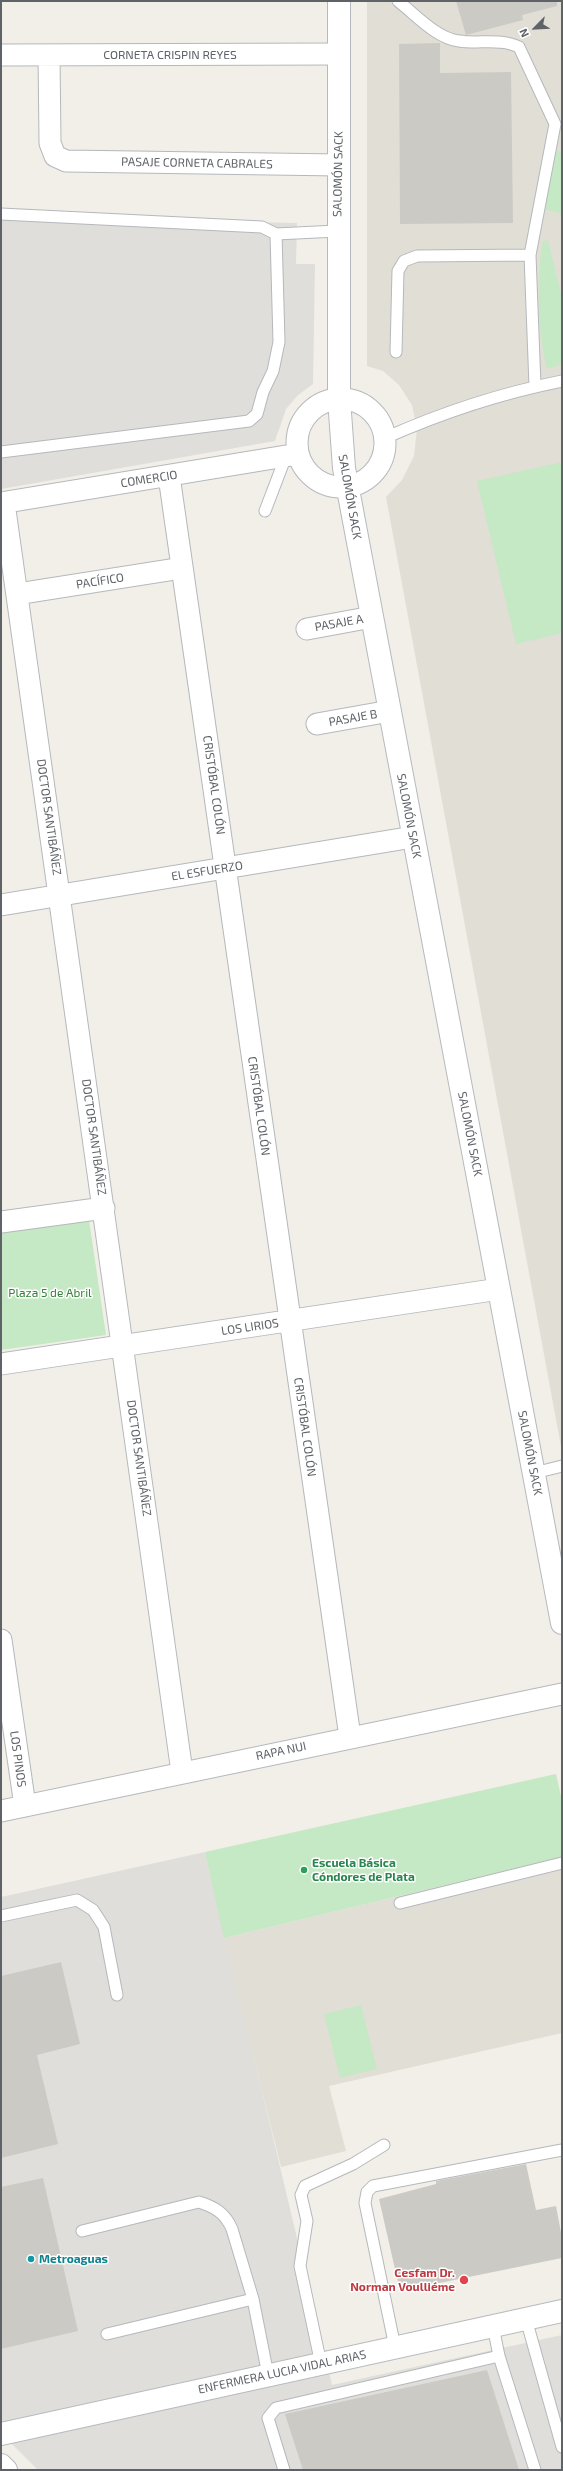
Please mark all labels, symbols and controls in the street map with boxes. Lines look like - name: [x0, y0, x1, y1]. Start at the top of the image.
- north arrow: [515, 8, 555, 48]
- text: N: [516, 27, 531, 39]
- street label: CORNETA CRISPIN REYES: [103, 48, 237, 62]
- street label: SALOMÓN SACK: [330, 131, 346, 217]
- street label: PASAJE CORNETA CABRALES: [121, 154, 273, 172]
- street label: SALOMÓN SACK: [335, 453, 365, 541]
- street label: COMERCIO: [120, 467, 178, 491]
- street label: PACÍFICO: [75, 570, 125, 592]
- street label: PASAJE A: [313, 612, 365, 634]
- street label: PASAJE B: [328, 707, 378, 729]
- street label: CRISTÓBAL COLÓN: [200, 735, 228, 835]
- street label: DOCTOR SANTIBÁÑEZ: [34, 758, 64, 876]
- street label: SALOMÓN SACK: [394, 772, 424, 860]
- street label: EL ESFUERZO: [170, 858, 244, 884]
- street label: CRISTÓBAL COLÓN: [245, 1056, 273, 1156]
- street label: DOCTOR SANTIBÁÑEZ: [79, 1078, 109, 1196]
- street label: SALOMÓN SACK: [455, 1090, 485, 1178]
- park label: Plaza 5 de Abril: [8, 1286, 92, 1300]
- street label: LOS LIRIOS: [220, 1316, 280, 1338]
- street label: CRISTÓBAL COLÓN: [291, 1377, 319, 1477]
- street label: DOCTOR SANTIBÁÑEZ: [124, 1399, 154, 1517]
- street label: SALOMÓN SACK: [515, 1409, 545, 1497]
- street label: LOS PINOS: [7, 1730, 29, 1788]
- street label: RAPA NUI: [254, 1739, 308, 1763]
- place label: Escuela Básica Cóndores de Plata: [312, 1856, 415, 1884]
- marker: Escuela Básica Cóndores de Plata: [299, 1865, 309, 1875]
- place label: Metroaguas: [39, 2252, 108, 2266]
- marker: Metroaguas: [26, 2254, 36, 2264]
- place label: Cesfam Dr. Norman Voulliéme: [350, 2266, 455, 2294]
- marker: Cesfam Dr. Norman Voulliéme: [458, 2274, 470, 2286]
- street label: ENFERMERA LUCIA VIDAL ARIAS: [197, 2347, 367, 2397]

